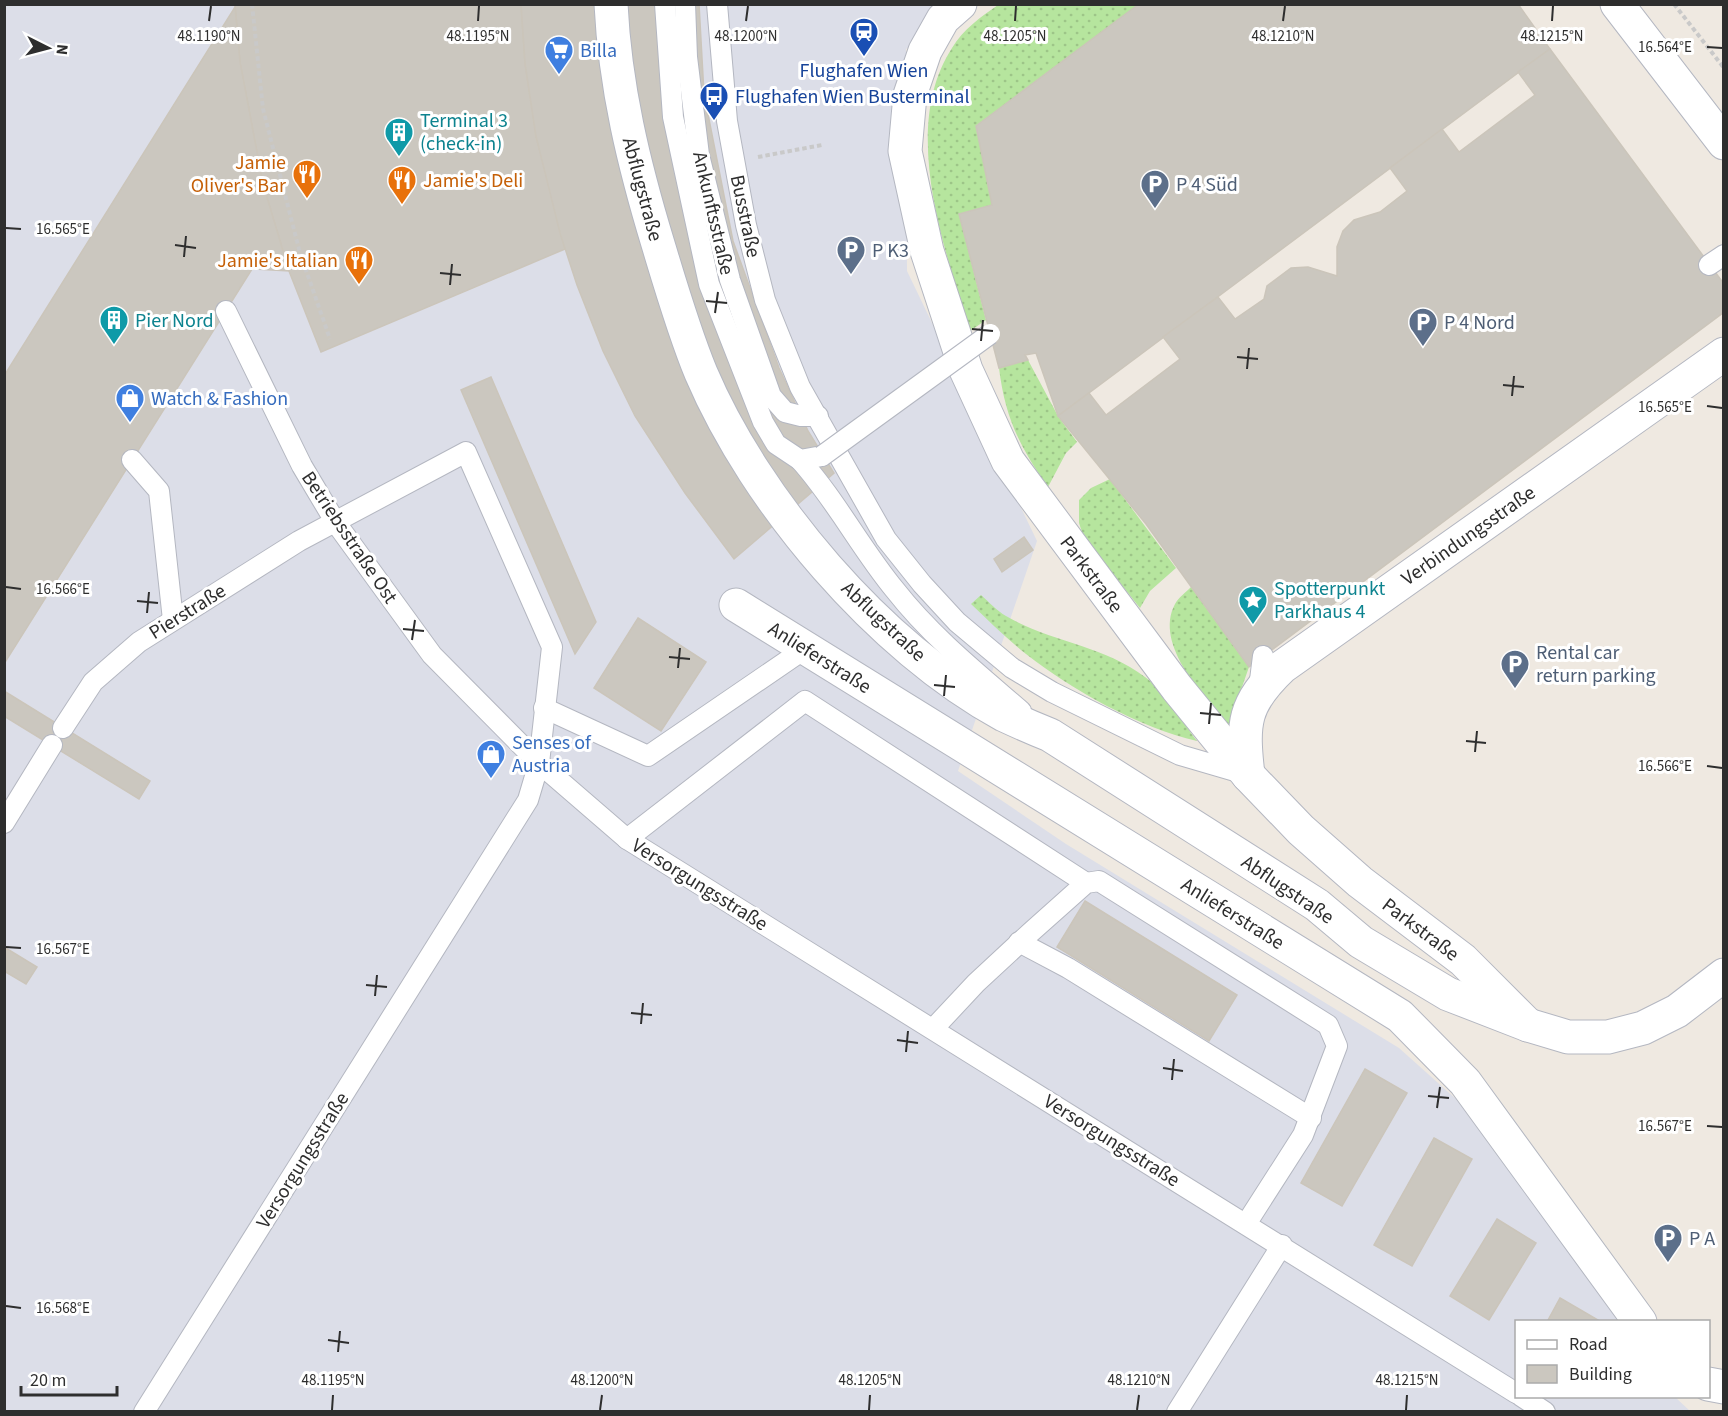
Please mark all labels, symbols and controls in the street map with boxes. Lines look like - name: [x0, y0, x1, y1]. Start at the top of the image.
- station icon: Flughafen Wien: [848, 16, 880, 58]
- north arrow: [18, 18, 78, 78]
- text: 48.1190°N: [177, 26, 241, 47]
- text: 48.1195°N: [446, 26, 510, 47]
- text: 48.1200°N: [714, 26, 778, 47]
- text: 48.1205°N: [983, 26, 1047, 47]
- text: 48.1210°N: [1251, 26, 1315, 47]
- text: 48.1215°N: [1520, 26, 1584, 47]
- supermarket icon: Billa: [543, 34, 575, 76]
- place label: Billa: [580, 37, 617, 65]
- text: 16.564°E: [1638, 37, 1692, 58]
- text: N: [50, 43, 73, 56]
- place label: Flughafen Wien: [800, 57, 928, 85]
- bus stop icon: Flughafen Wien Busterminal: [698, 80, 730, 122]
- place label: Flughafen Wien Busterminal: [735, 83, 970, 111]
- place label: Terminal 3 (check-in): [420, 107, 508, 158]
- building icon: Terminal 3 (check-in): [383, 116, 415, 158]
- street label: Abflugstraße: [615, 134, 669, 244]
- place label: Jamie Oliver's Bar: [191, 149, 286, 200]
- street label: Ankunftsstraße: [685, 149, 741, 278]
- restaurant icon: Jamie Oliver's Bar: [291, 158, 323, 200]
- restaurant icon: Jamie's Deli: [386, 164, 418, 206]
- place label: Jamie's Deli: [423, 167, 523, 195]
- parking icon: P 4 Süd: [1139, 168, 1171, 210]
- place label: P 4 Süd: [1176, 171, 1238, 199]
- street label: Busstraße: [723, 172, 767, 260]
- text: 16.565°E: [36, 219, 90, 240]
- parking icon: P K3: [835, 234, 867, 276]
- place label: P K3: [872, 237, 909, 265]
- restaurant icon: Jamie's Italian: [343, 244, 375, 286]
- place label: Jamie's Italian: [217, 247, 338, 275]
- building icon: Pier Nord: [98, 304, 130, 346]
- parking icon: P 4 Nord: [1407, 306, 1439, 348]
- place label: Pier Nord: [135, 307, 214, 335]
- place label: P 4 Nord: [1444, 309, 1515, 337]
- shop icon: Watch & Fashion: [114, 382, 146, 424]
- place label: Watch & Fashion: [151, 385, 288, 413]
- text: 16.565°E: [1638, 397, 1692, 418]
- street label: Betriebsstraße Ost: [294, 466, 404, 609]
- street label: Verbindungsstraße: [1396, 479, 1541, 593]
- street label: Parkstraße: [1053, 530, 1130, 619]
- street label: Abflugstraße: [835, 575, 932, 668]
- place label: Spotterpunkt Parkhaus 4: [1274, 575, 1385, 626]
- street label: Pierstraße: [144, 577, 231, 646]
- text: 16.566°E: [36, 579, 90, 600]
- place icon: Spotterpunkt Parkhaus 4: [1237, 584, 1269, 626]
- street label: Anlieferstraße: [763, 615, 876, 701]
- place label: Rental car return parking: [1536, 639, 1656, 690]
- parking icon: Rental car return parking: [1499, 648, 1531, 690]
- place label: Senses of Austria: [512, 729, 592, 780]
- shop icon: Senses of Austria: [475, 738, 507, 780]
- text: 16.566°E: [1638, 756, 1692, 777]
- street label: Versorgungsstraße: [626, 832, 773, 938]
- street label: Abflugstraße: [1235, 848, 1339, 931]
- street label: Anlieferstraße: [1176, 871, 1289, 957]
- street label: Parkstraße: [1376, 891, 1465, 968]
- text: 16.567°E: [36, 939, 90, 960]
- street label: Versorgungsstraße: [250, 1087, 356, 1234]
- street label: Versorgungsstraße: [1038, 1088, 1185, 1194]
- text: 16.567°E: [1638, 1116, 1692, 1137]
- parking icon: P A: [1652, 1222, 1684, 1264]
- place label: P A: [1689, 1225, 1715, 1253]
- text: 16.568°E: [36, 1298, 90, 1319]
- legend: [1515, 1320, 1710, 1398]
- text: Road: [1569, 1332, 1608, 1357]
- scale bar: [21, 1359, 117, 1397]
- text: Building: [1569, 1362, 1632, 1387]
- text: 20 m: [30, 1368, 66, 1393]
- text: 48.1195°N: [301, 1370, 365, 1391]
- text: 48.1200°N: [570, 1370, 634, 1391]
- text: 48.1205°N: [838, 1370, 902, 1391]
- text: 48.1210°N: [1107, 1370, 1171, 1391]
- text: 48.1215°N: [1375, 1370, 1439, 1391]

